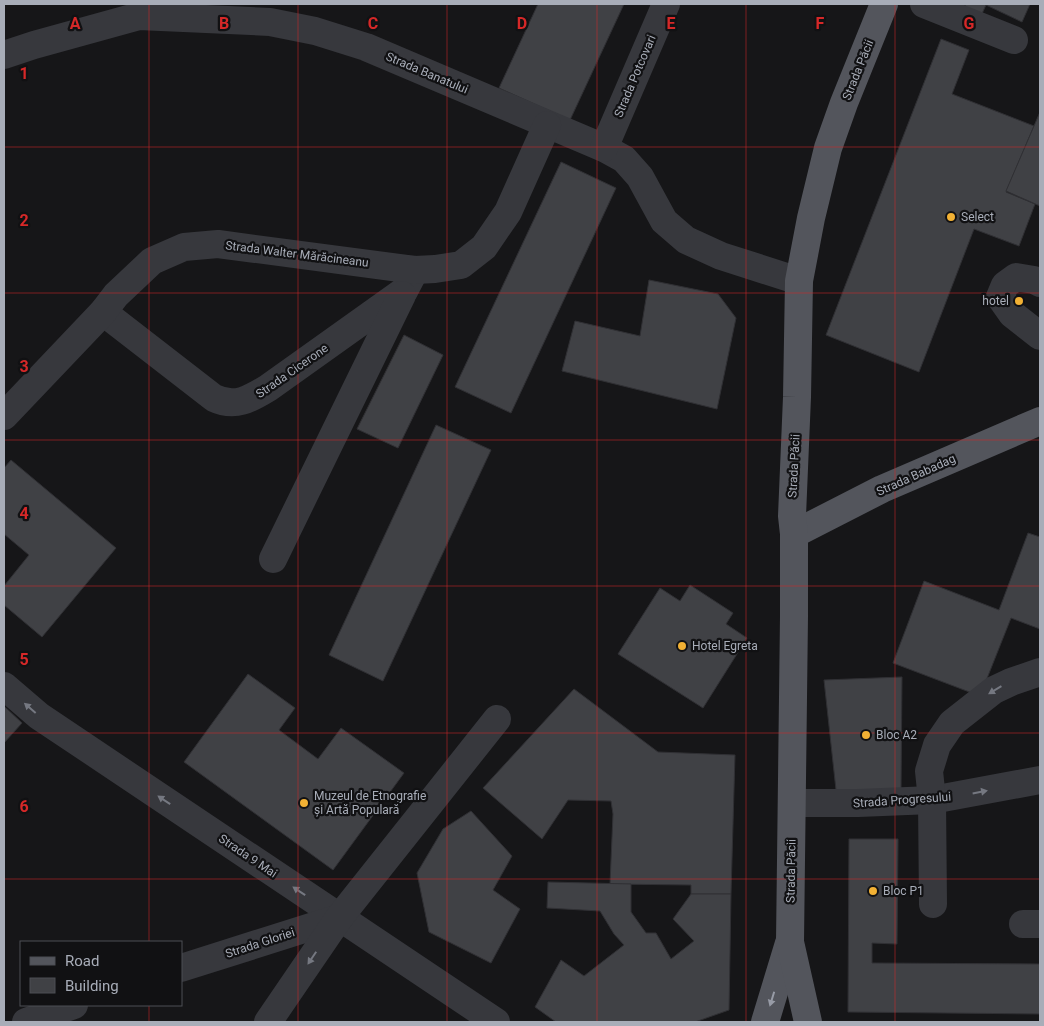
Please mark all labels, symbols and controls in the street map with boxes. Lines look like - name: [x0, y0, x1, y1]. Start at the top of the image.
- text: A: [70, 14, 81, 33]
- text: B: [219, 14, 229, 33]
- text: C: [368, 14, 378, 33]
- text: D: [517, 14, 527, 33]
- text: E: [667, 14, 676, 33]
- text: F: [816, 14, 825, 33]
- text: G: [964, 14, 975, 33]
- street label: Strada Potcovari: [611, 33, 659, 119]
- street label: Strada Păcii: [840, 38, 876, 102]
- street label: Strada Banatului: [384, 49, 470, 97]
- text: 1: [19, 64, 29, 83]
- place label: Select: [961, 210, 994, 224]
- text: 2: [19, 211, 29, 230]
- marker: Select: [945, 211, 957, 223]
- street label: Strada Walter Mărăcineanu: [225, 238, 369, 270]
- place label: hotel: [982, 294, 1009, 308]
- marker: hotel: [1013, 295, 1025, 307]
- street label: Strada Cicerone: [253, 341, 331, 401]
- text: 3: [19, 357, 29, 376]
- street label: Strada Păcii: [785, 434, 803, 498]
- street label: Strada Babadag: [874, 451, 958, 499]
- text: 4: [19, 504, 29, 523]
- place label: Hotel Egreta: [692, 639, 758, 653]
- marker: Hotel Egreta: [676, 640, 688, 652]
- text: 5: [19, 650, 29, 669]
- one-way arrow: [989, 686, 1002, 695]
- one-way arrow: [24, 703, 37, 714]
- place label: Bloc A2: [876, 728, 917, 742]
- marker: Bloc A2: [860, 729, 872, 741]
- one-way arrow: [972, 787, 988, 795]
- place label: Muzeul de Etnografie și Artă Populară: [314, 789, 426, 818]
- street label: Strada Progresului: [852, 790, 952, 810]
- one-way arrow: [157, 795, 171, 805]
- text: 6: [19, 797, 29, 816]
- marker: Muzeul de Etnografie și Artă Populară: [298, 797, 310, 809]
- street label: Strada 9 Mai: [216, 831, 280, 881]
- street label: Strada Păcii: [783, 839, 799, 903]
- place label: Bloc P1: [883, 884, 924, 898]
- marker: Bloc P1: [867, 885, 879, 897]
- one-way arrow: [292, 886, 306, 895]
- street label: Strada Gloriei: [224, 925, 296, 961]
- legend: [20, 941, 182, 1006]
- one-way arrow: [307, 951, 317, 965]
- text: Road: [65, 952, 99, 970]
- text: Building: [65, 977, 119, 995]
- one-way arrow: [768, 991, 776, 1006]

